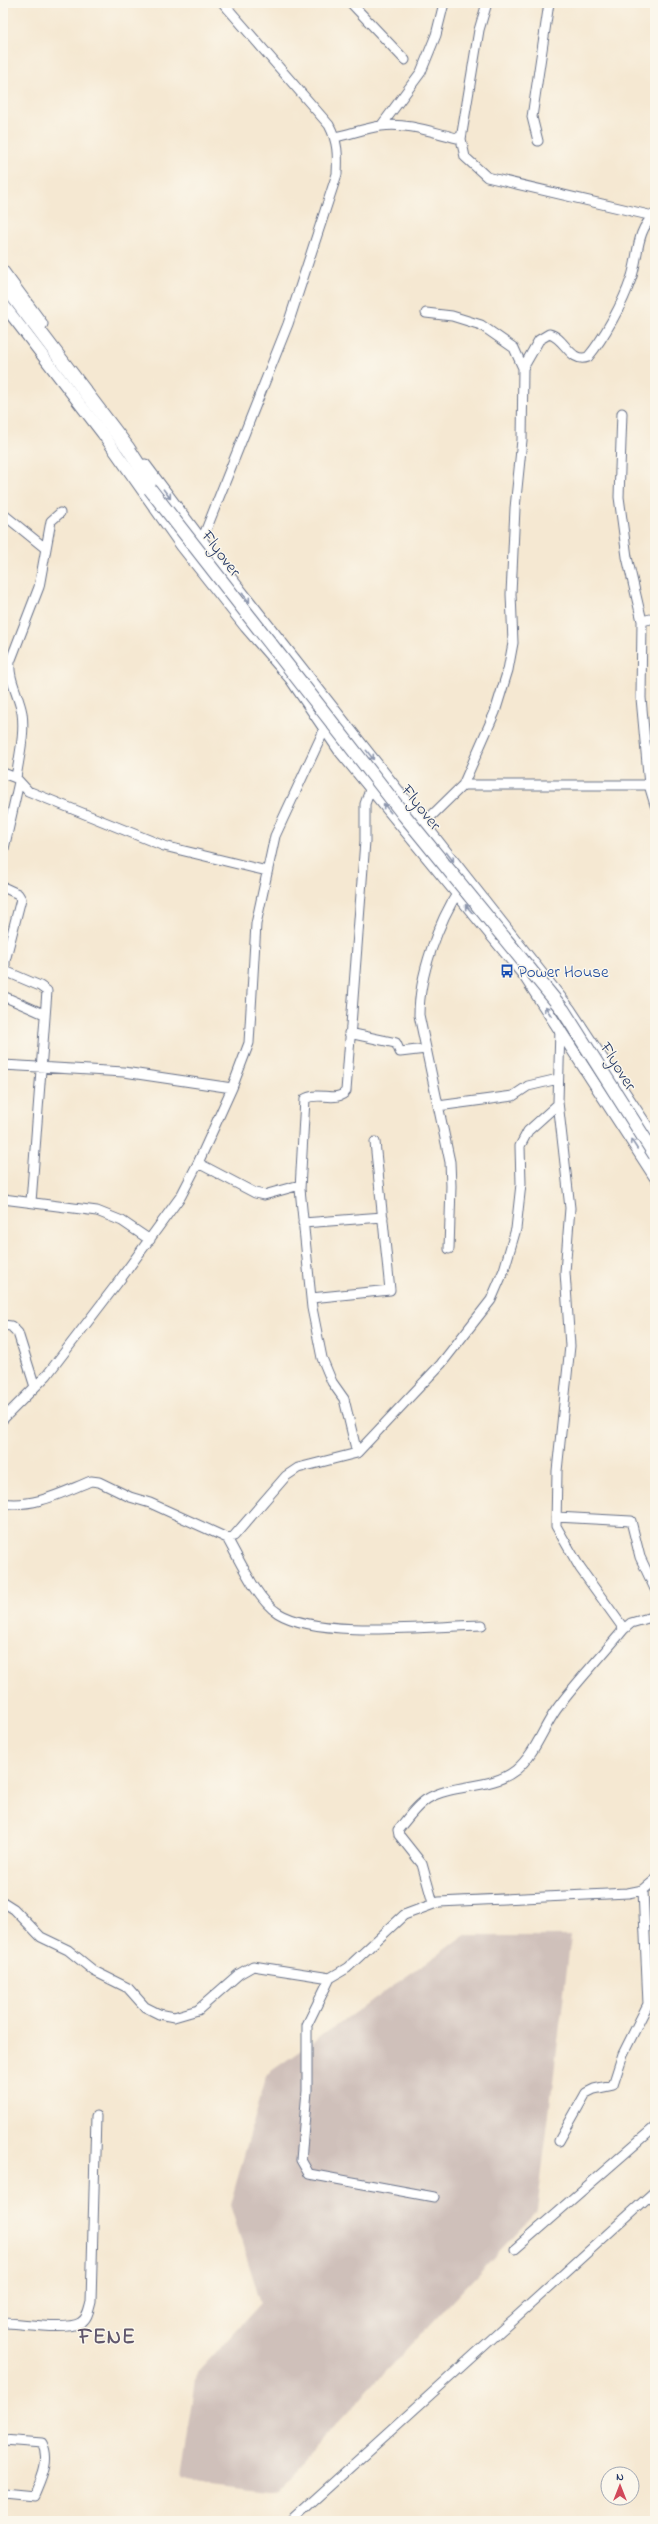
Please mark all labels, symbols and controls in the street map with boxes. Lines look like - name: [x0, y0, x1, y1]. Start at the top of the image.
- one-way arrow: [163, 489, 171, 500]
- street label: Flyover: [194, 525, 247, 584]
- one-way arrow: [241, 592, 250, 603]
- one-way arrow: [365, 749, 374, 760]
- street label: Flyover: [393, 779, 447, 838]
- one-way arrow: [382, 803, 391, 813]
- one-way arrow: [446, 851, 455, 862]
- one-way arrow: [464, 904, 473, 914]
- place label: Power House: [518, 960, 609, 985]
- bus stop icon: Power House: [499, 963, 515, 979]
- one-way arrow: [544, 1006, 553, 1017]
- street label: Flyover: [592, 1037, 643, 1097]
- one-way arrow: [630, 1139, 638, 1150]
- district label: FENE: [77, 2323, 136, 2353]
- north arrow: [600, 2466, 640, 2506]
- text: N: [616, 2469, 624, 2485]

